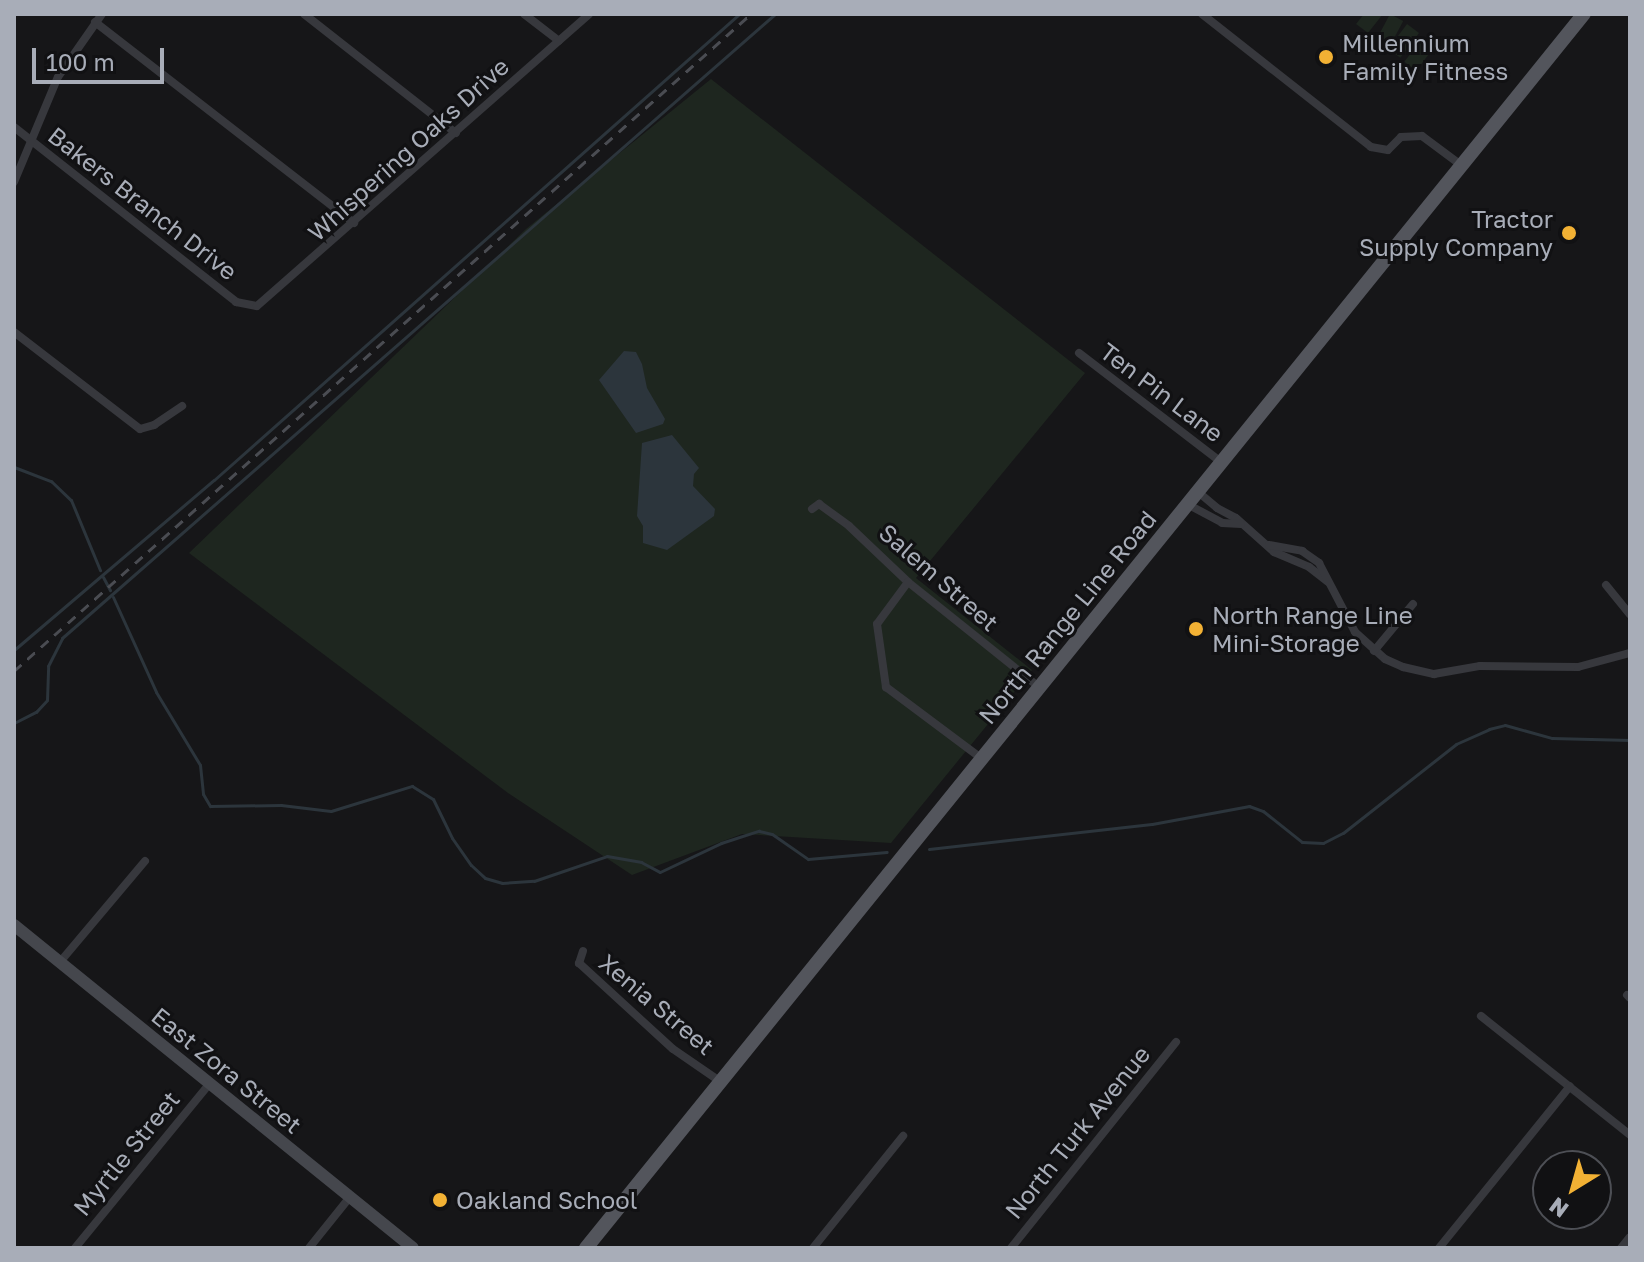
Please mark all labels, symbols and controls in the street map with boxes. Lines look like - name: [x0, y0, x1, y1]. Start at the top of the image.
- place label: Millennium Family Fitness: [1342, 29, 1508, 85]
- scale bar: [36, 32, 168, 82]
- text: 100 m: [46, 47, 115, 76]
- marker: Millennium Family Fitness: [1317, 48, 1335, 66]
- street label: Whispering Oaks Drive: [302, 51, 514, 247]
- street label: Bakers Branch Drive: [43, 120, 243, 286]
- place label: Tractor Supply Company: [1359, 205, 1553, 261]
- marker: Tractor Supply Company: [1560, 224, 1578, 242]
- street label: Ten Pin Lane: [1095, 336, 1229, 448]
- street label: North Range Line Road: [972, 505, 1162, 729]
- street label: Salem Street: [873, 517, 1005, 637]
- place label: North Range Line Mini-Storage: [1212, 601, 1413, 657]
- marker: North Range Line Mini-Storage: [1187, 620, 1205, 638]
- street label: Xenia Street: [594, 948, 720, 1060]
- street label: East Zora Street: [146, 1001, 308, 1139]
- street label: North Turk Avenue: [999, 1040, 1155, 1224]
- street label: Myrtle Street: [67, 1085, 185, 1221]
- north arrow: [1532, 1150, 1612, 1230]
- place label: Oakland School: [456, 1186, 637, 1214]
- marker: Oakland School: [431, 1191, 449, 1209]
- text: N: [1544, 1192, 1573, 1224]

